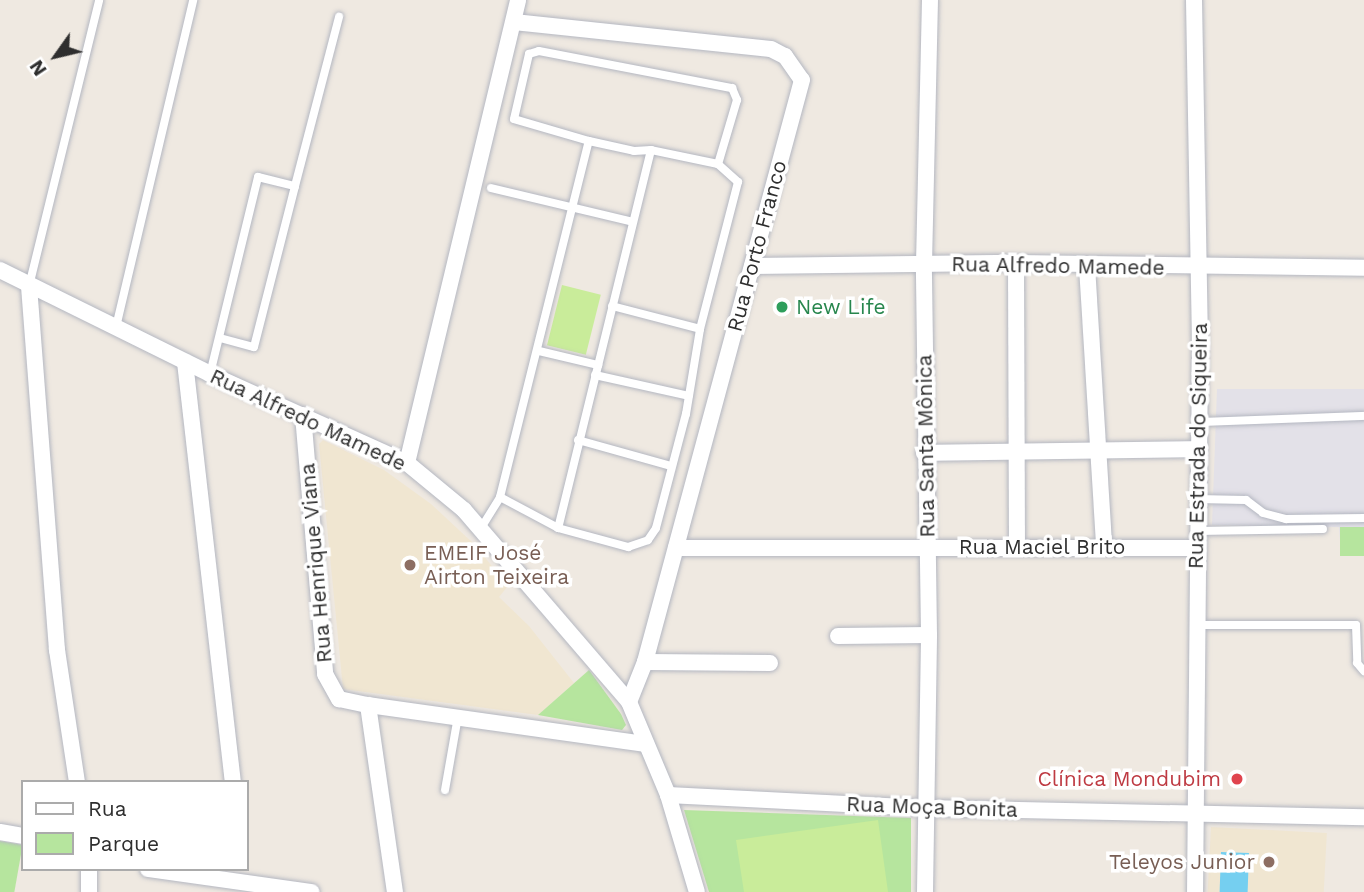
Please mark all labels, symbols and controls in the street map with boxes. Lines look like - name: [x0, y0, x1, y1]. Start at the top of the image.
- north arrow: [21, 21, 91, 91]
- text: N: [25, 56, 52, 80]
- street label: Rua Porto Franco: [722, 157, 792, 335]
- street label: Rua Alfredo Mamede: [950, 252, 1166, 280]
- place label: New Life: [796, 294, 886, 320]
- marker: New Life: [774, 299, 790, 315]
- street label: Rua Estrada do Siqueira: [1183, 322, 1213, 570]
- street label: Rua Santa Mônica: [912, 354, 940, 538]
- street label: Rua Alfredo Mamede: [205, 363, 411, 477]
- street label: Rua Henrique Viana: [295, 461, 337, 665]
- street label: Rua Maciel Brito: [958, 534, 1126, 560]
- place label: EMEIF José Airton Teixeira: [424, 540, 570, 590]
- marker: EMEIF José Airton Teixeira: [402, 557, 418, 573]
- place label: Clínica Mondubim: [1037, 766, 1221, 792]
- marker: Clínica Mondubim: [1227, 769, 1247, 789]
- legend: [21, 780, 248, 871]
- street label: Rua Moça Bonita: [845, 791, 1019, 823]
- text: Rua: [88, 796, 127, 821]
- text: Parque: [88, 831, 159, 856]
- place label: Teleyos Junior: [1108, 849, 1255, 875]
- marker: Teleyos Junior: [1261, 854, 1277, 870]

